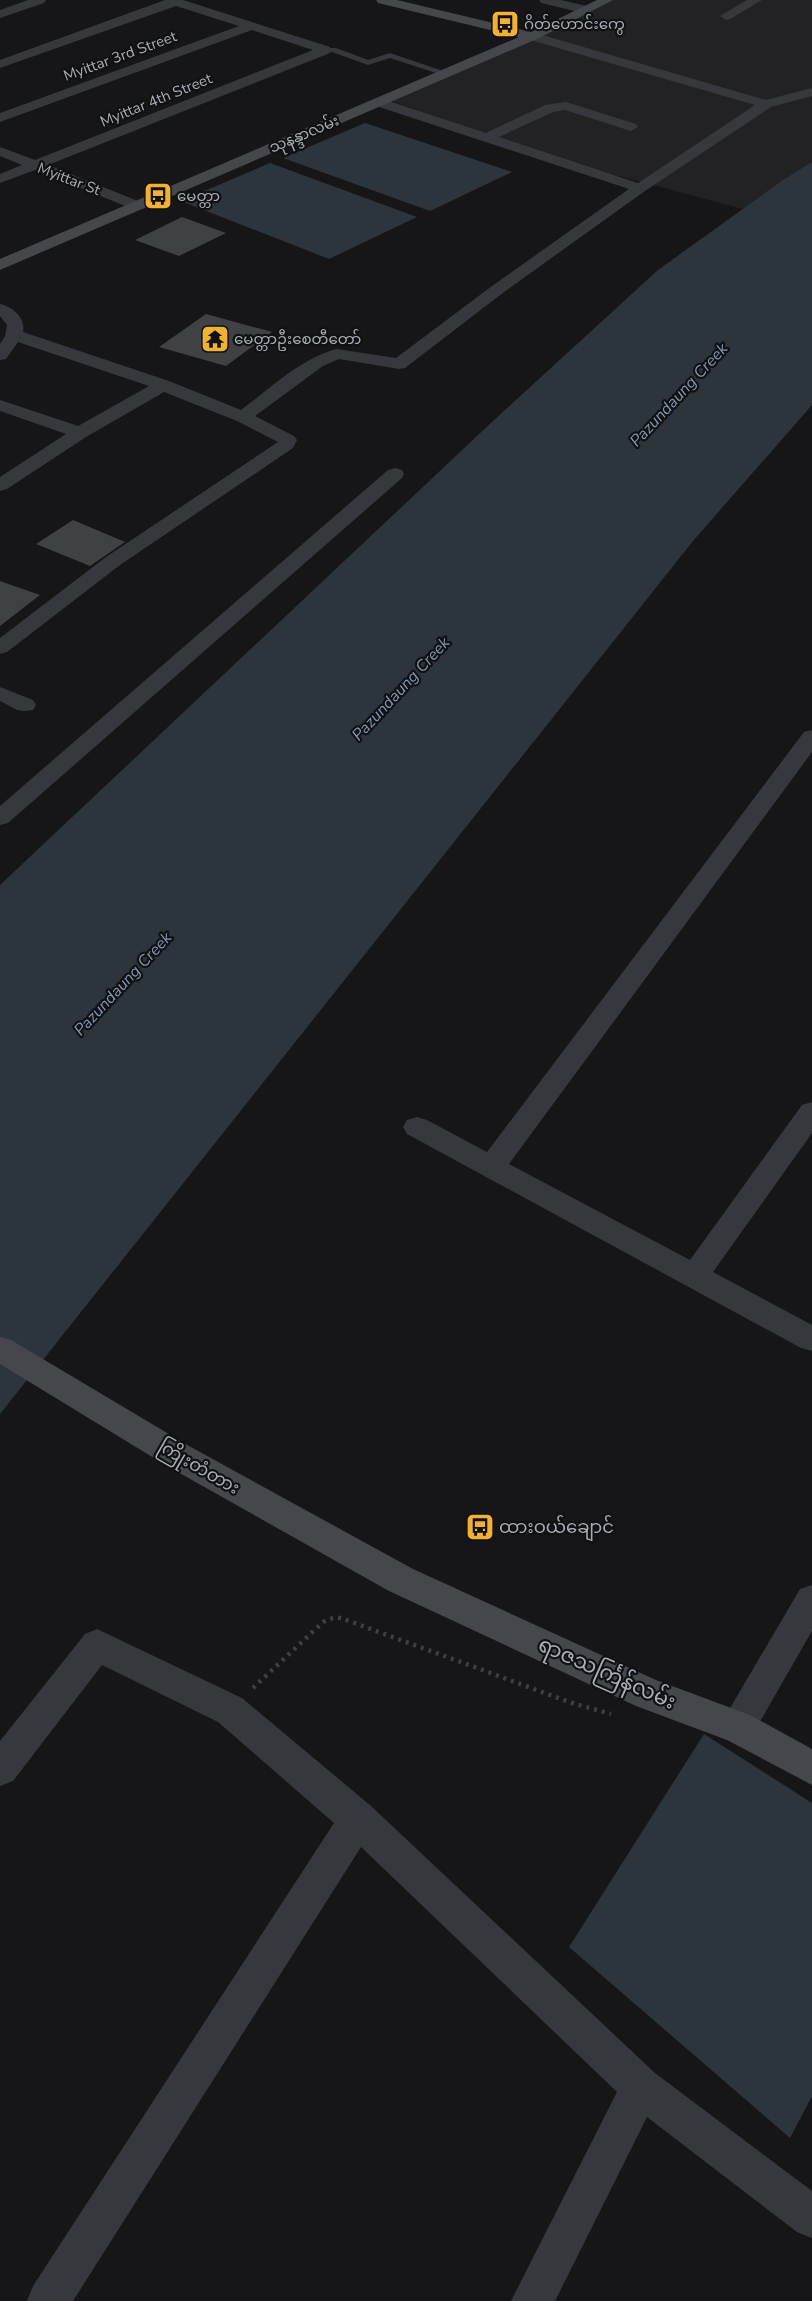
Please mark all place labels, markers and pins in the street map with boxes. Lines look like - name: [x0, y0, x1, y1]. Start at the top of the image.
- bus stop icon: ဂိတ်ဟောင်းကွေ: [490, 9, 520, 39]
- place label: ဂိတ်ဟောင်းကွေ: [524, 14, 625, 35]
- bus stop icon: မေတ္တာ: [143, 181, 173, 211]
- place label: မေတ္တာ: [177, 186, 220, 208]
- temple icon: မေတ္တာဦးစေတီတော်: [200, 324, 230, 354]
- place label: မေတ္တာဦးစေတီတော်: [234, 329, 362, 351]
- bus stop icon: ထားဝယ်ချောင်: [465, 1512, 495, 1542]
- place label: ထားဝယ်ချောင်: [499, 1514, 614, 1542]

